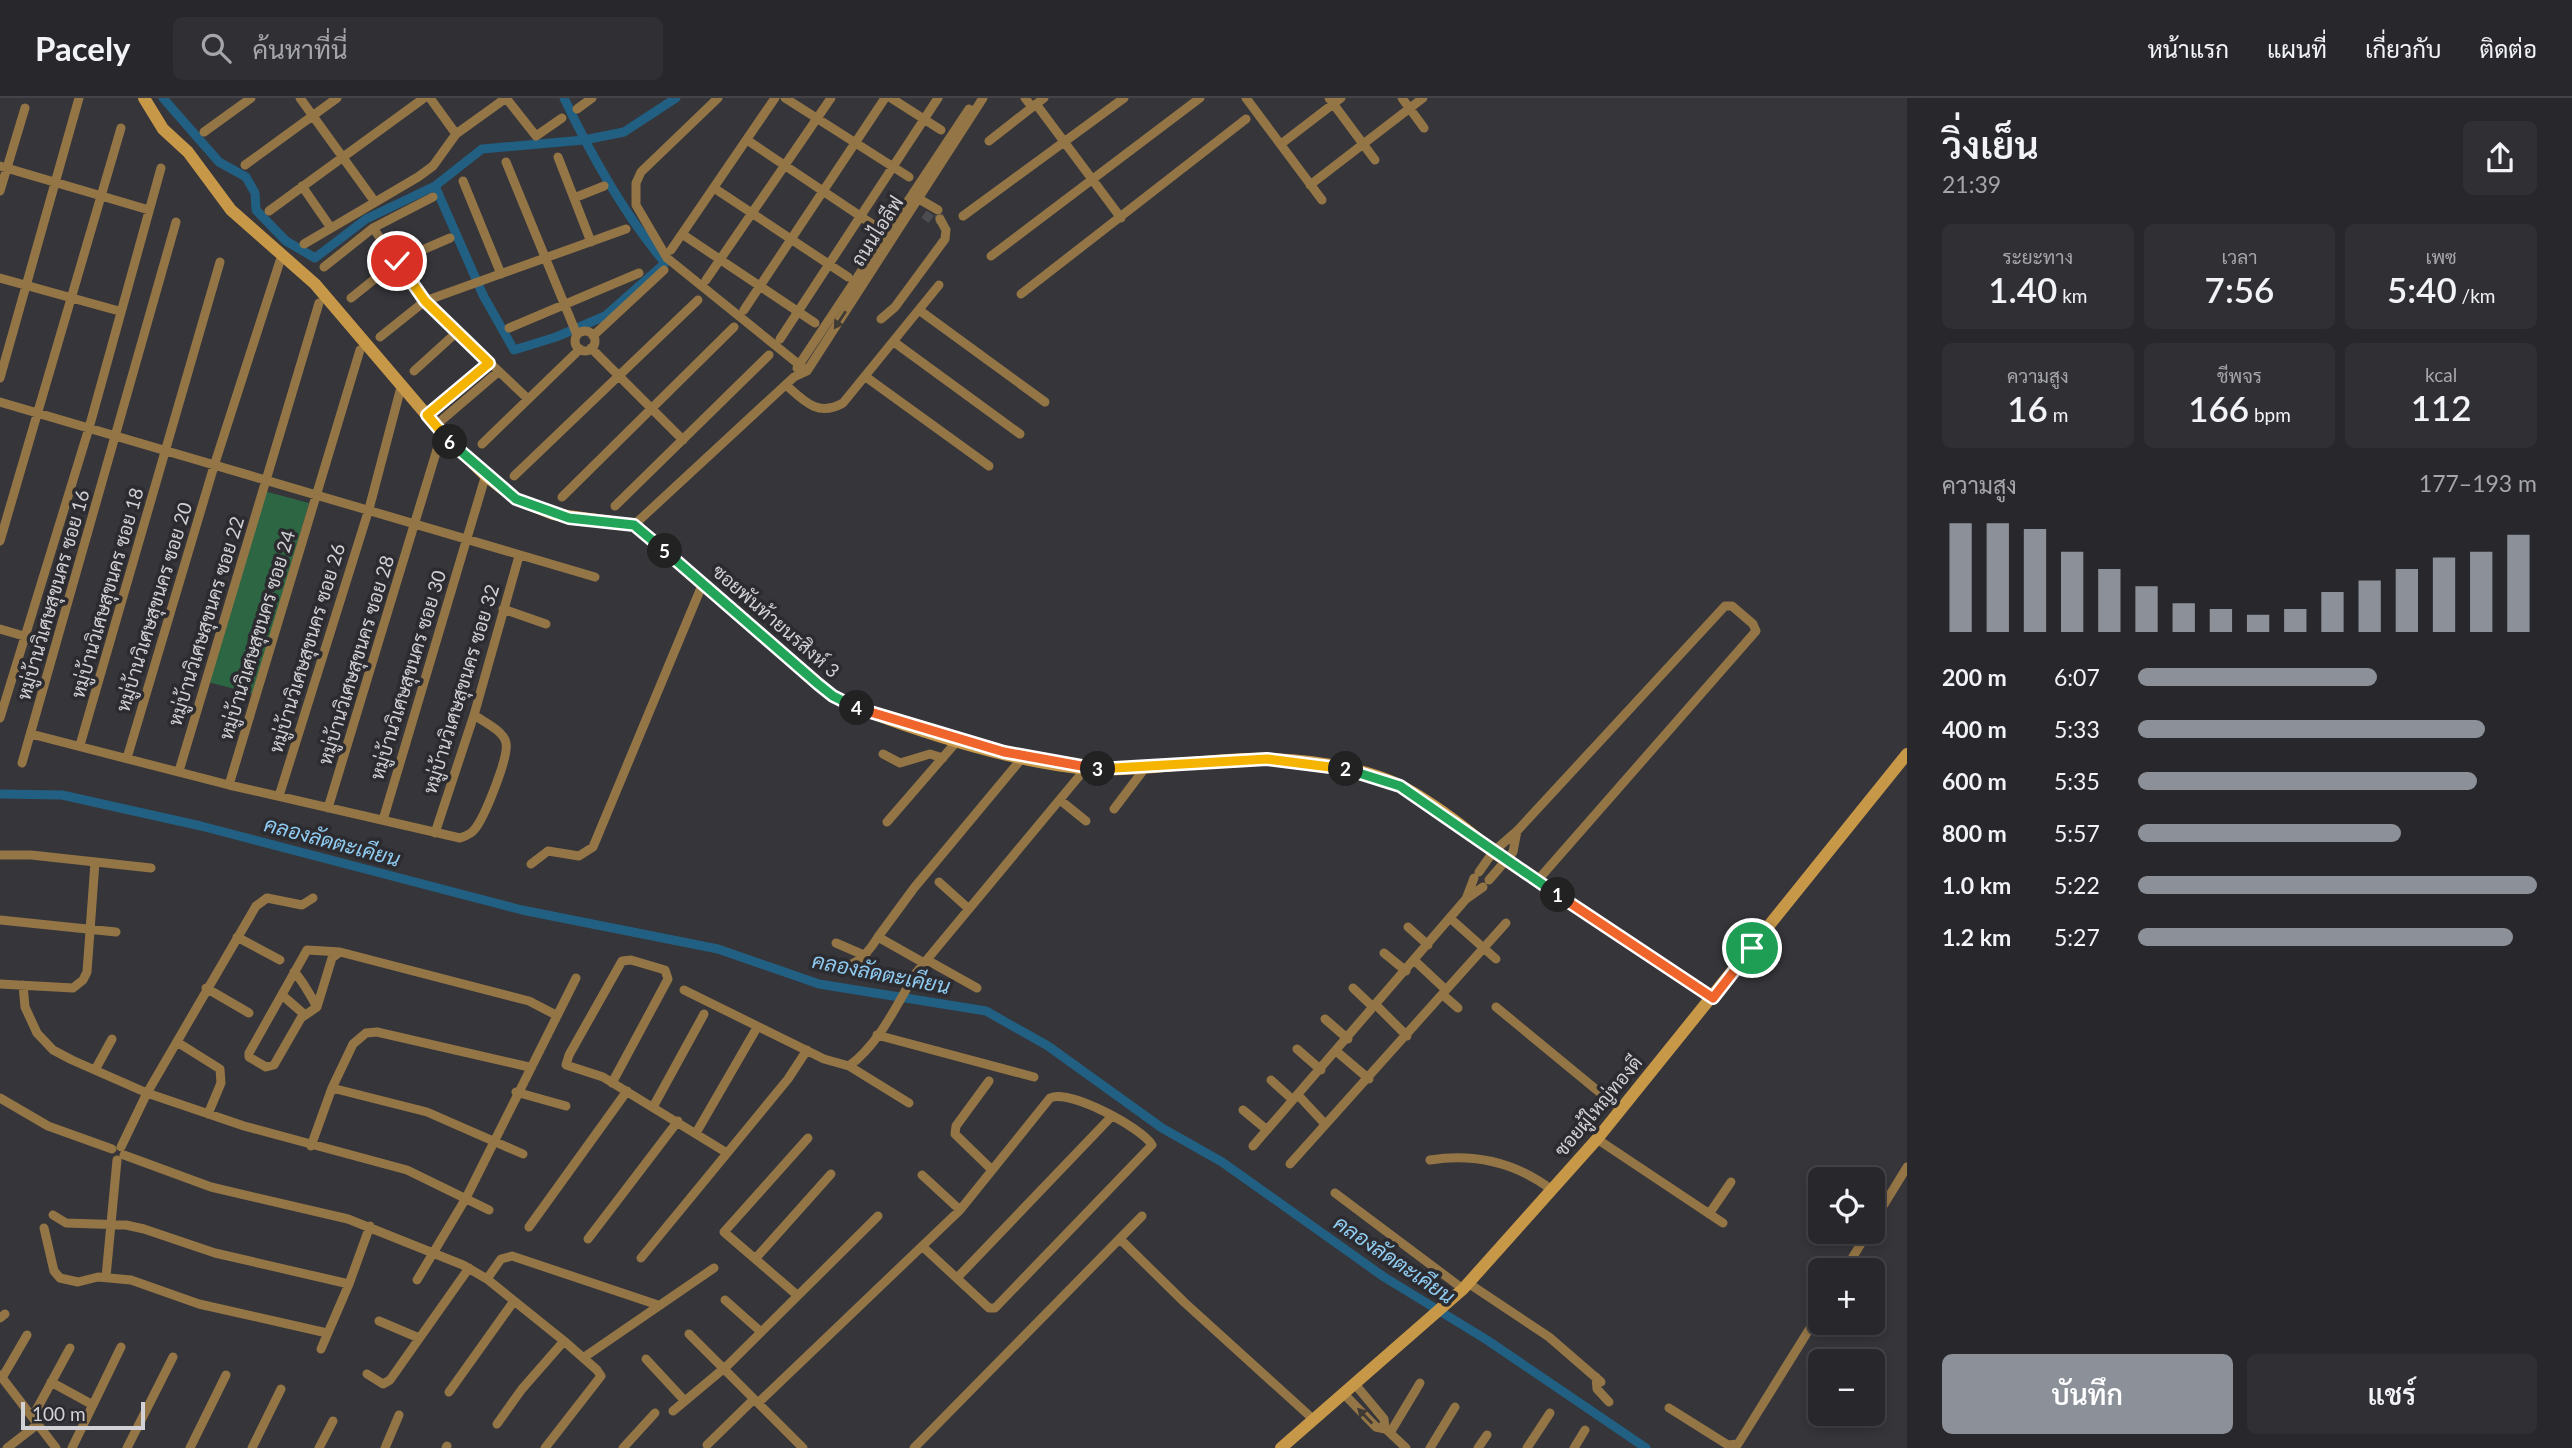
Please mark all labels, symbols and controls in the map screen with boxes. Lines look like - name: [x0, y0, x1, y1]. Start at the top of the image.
- search box: [173, 17, 663, 80]
- text: Pacely: [35, 28, 131, 68]
- icon: search: [197, 29, 235, 67]
- text: ค้นหาที่นี่: [253, 33, 348, 65]
- text: หน้าแรก: [2148, 34, 2229, 63]
- text: แผนที่: [2267, 34, 2327, 63]
- text: เกี่ยวกับ: [2365, 34, 2442, 63]
- text: ติดต่อ: [2480, 34, 2537, 63]
- text: วิ่งเย็น: [1942, 121, 2039, 167]
- button: share: [2463, 121, 2537, 195]
- text: 21:39: [1942, 170, 2001, 198]
- street label: ถนนไอลีฟ: [846, 192, 908, 270]
- pin: [367, 231, 427, 291]
- icon: check: [378, 242, 416, 280]
- text: ระยะทาง: [2002, 245, 2073, 268]
- text: เวลา: [2222, 245, 2257, 268]
- text: เพซ: [2426, 245, 2457, 268]
- text: 1.40: [1988, 268, 2057, 310]
- text: 7:56: [2205, 268, 2274, 310]
- text: 5:40: [2387, 268, 2457, 310]
- text: km: [2057, 284, 2088, 307]
- text: /km: [2457, 284, 2495, 307]
- one-way arrow: [833, 311, 847, 329]
- text: kcal: [2425, 363, 2457, 386]
- text: ความสูง: [2007, 364, 2069, 387]
- text: ชีพจร: [2217, 364, 2262, 387]
- text: 112: [2411, 386, 2472, 428]
- text: 16: [2007, 387, 2048, 429]
- text: 166: [2188, 387, 2249, 429]
- text: m: [2048, 403, 2068, 426]
- text: bpm: [2249, 403, 2291, 426]
- pin: 6: [433, 424, 468, 460]
- text: 6: [444, 430, 455, 453]
- text: 177–193 m: [2419, 469, 2537, 497]
- text: ความสูง: [1942, 471, 2017, 499]
- street label: หมู่บ้านวิเศษสุขนคร ซอย 18: [65, 485, 150, 702]
- street label: หมู่บ้านวิเศษสุขนคร ซอย 16: [11, 487, 96, 704]
- street label: หมู่บ้านวิเศษสุขนคร ซอย 20: [111, 499, 199, 715]
- street label: หมู่บ้านวิเศษสุขนคร ซอย 22: [163, 513, 251, 729]
- street label: หมู่บ้านวิเศษสุขนคร ซอย 24: [214, 527, 302, 743]
- pin: 5: [648, 533, 682, 568]
- text: 5: [659, 539, 670, 562]
- street label: หมู่บ้านวิเศษสุขนคร ซอย 26: [264, 540, 352, 756]
- street label: หมู่บ้านวิเศษสุขนคร ซอย 28: [313, 552, 401, 768]
- street label: ซอยพันท้ายนรสิงห์ 3: [708, 559, 845, 682]
- street label: หมู่บ้านวิเศษสุขนคร ซอย 30: [365, 567, 453, 783]
- street label: หมู่บ้านวิเศษสุขนคร ซอย 32: [418, 581, 506, 797]
- text: 200 m: [1942, 663, 2007, 691]
- text: 6:07: [2054, 663, 2100, 691]
- pin: 4: [840, 690, 874, 726]
- text: 4: [851, 696, 862, 719]
- text: 400 m: [1942, 715, 2007, 743]
- text: 5:33: [2054, 715, 2100, 743]
- pin: 3: [1080, 752, 1116, 786]
- pin: 2: [1328, 752, 1364, 786]
- text: 3: [1092, 757, 1103, 780]
- text: 2: [1340, 757, 1351, 780]
- text: 600 m: [1942, 767, 2007, 795]
- text: 5:35: [2054, 767, 2100, 795]
- water label: คลองลัดตะเคียน: [262, 810, 404, 871]
- text: 800 m: [1942, 819, 2007, 847]
- text: 5:57: [2054, 819, 2100, 847]
- text: 1.0 km: [1942, 871, 2011, 899]
- text: 5:22: [2054, 871, 2100, 899]
- pin: 1: [1540, 878, 1576, 912]
- text: 1: [1552, 883, 1563, 906]
- pin: [1722, 918, 1782, 978]
- text: 1.2 km: [1942, 923, 2011, 951]
- text: 5:27: [2054, 923, 2100, 951]
- icon: arrive: [1733, 929, 1771, 967]
- water label: คลองลัดตะเคียน: [810, 947, 953, 998]
- street label: ซอยผู้ใหญ่ทองดี: [1549, 1051, 1649, 1163]
- map controls: [1808, 1167, 1885, 1426]
- button: locate: [1808, 1167, 1885, 1244]
- water label: คลองลัดตะเคียน: [1330, 1209, 1460, 1309]
- button: +: [1808, 1258, 1885, 1335]
- button: −: [1808, 1349, 1885, 1426]
- button: บันทึก: [1942, 1354, 2233, 1434]
- button: แชร์: [2247, 1354, 2537, 1434]
- scale bar: [21, 1399, 145, 1431]
- text: 100 m: [32, 1402, 86, 1425]
- one-way arrow: [1358, 1408, 1374, 1425]

